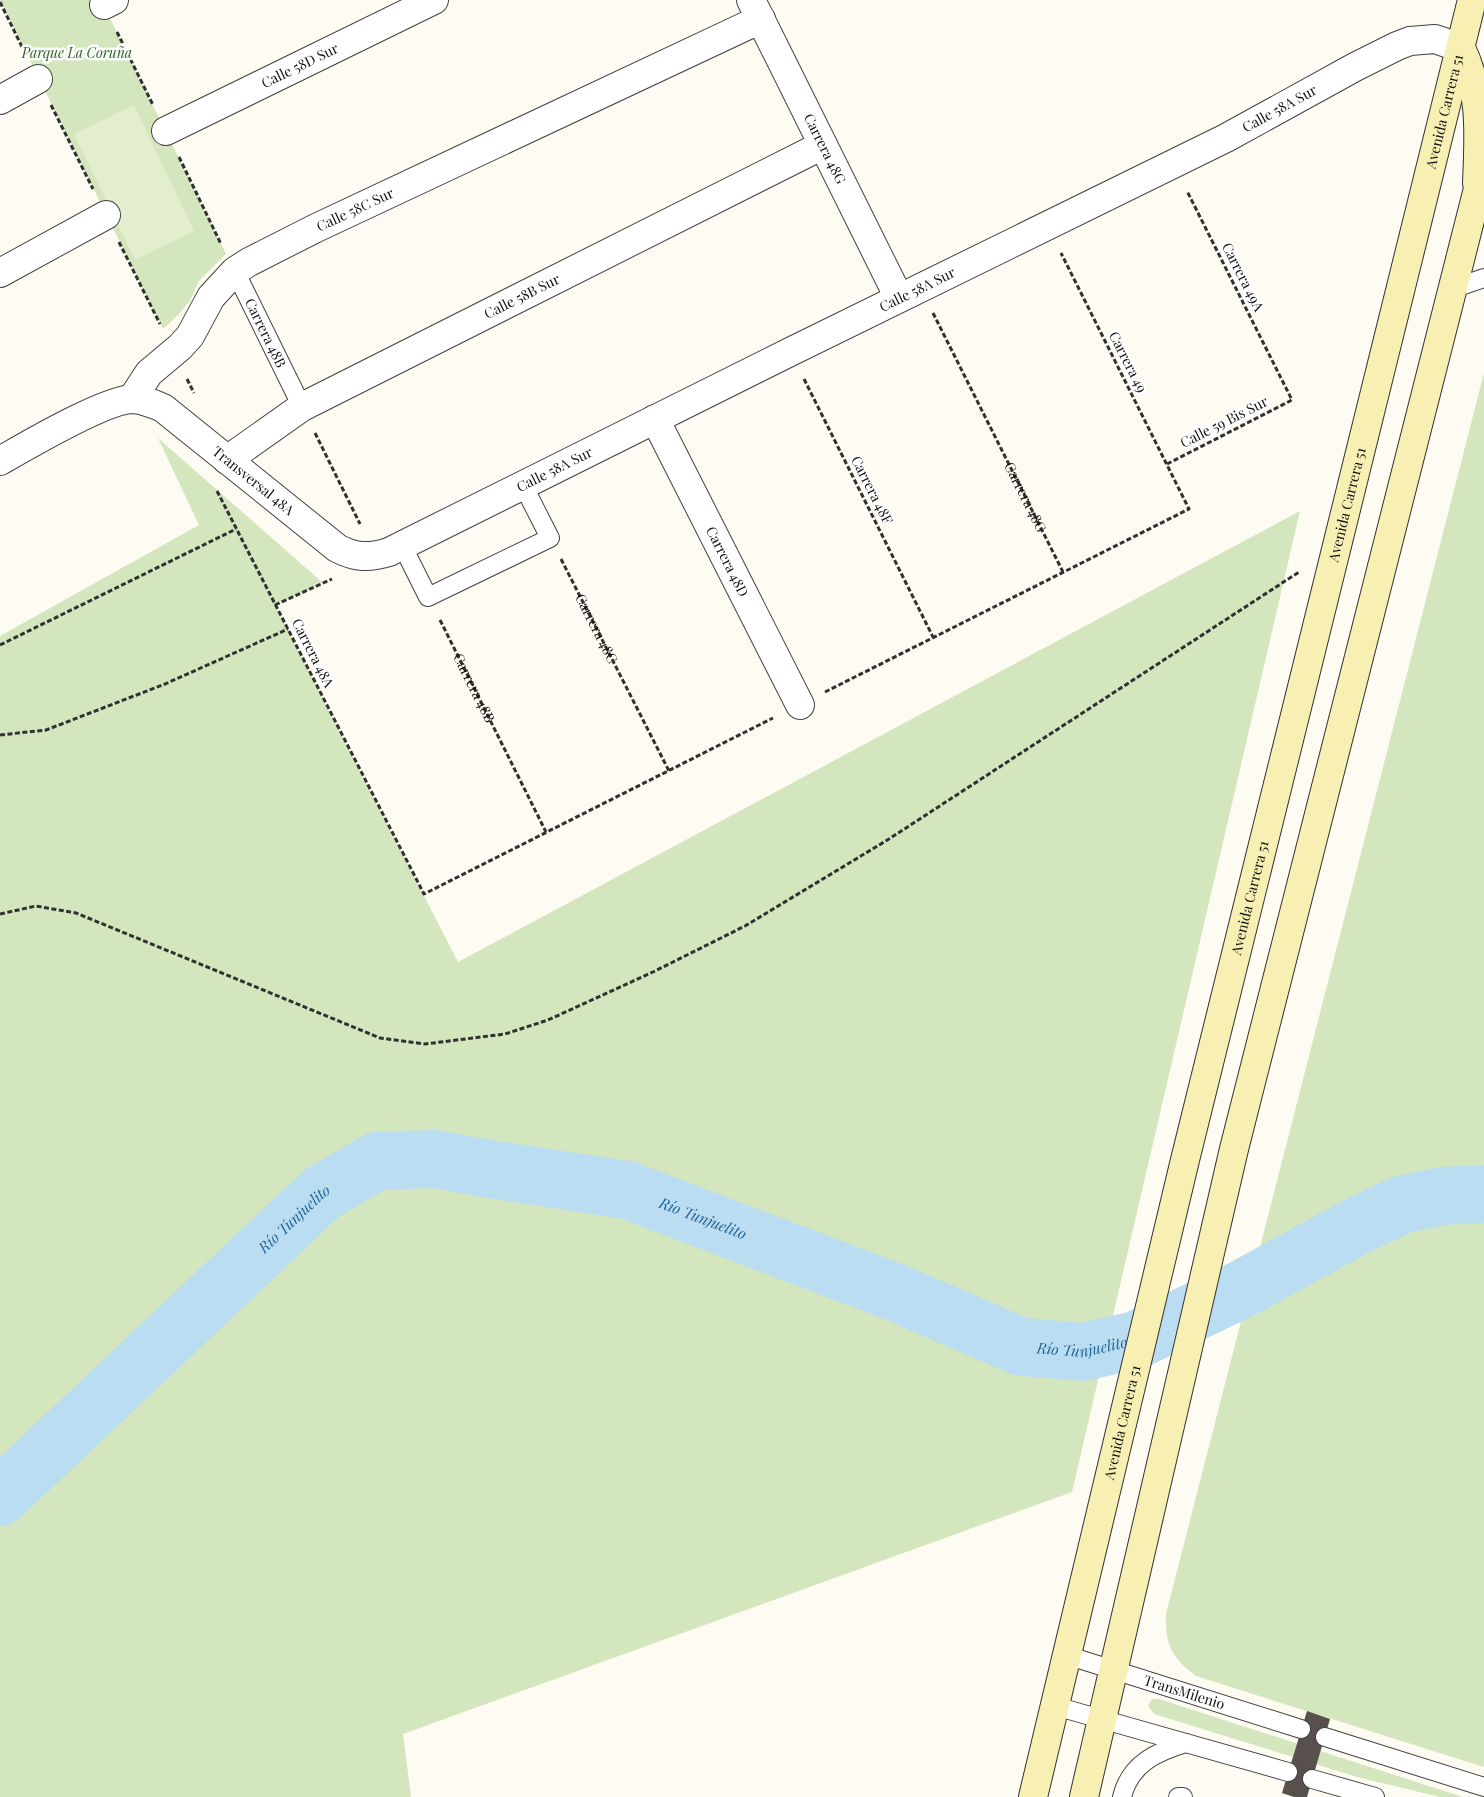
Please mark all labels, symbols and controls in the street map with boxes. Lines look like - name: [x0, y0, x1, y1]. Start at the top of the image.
- street label: Calle 58D Sur: [258, 38, 342, 92]
- park label: Parque La Coruña: [21, 43, 132, 62]
- street label: Avenida Carrera 51: [1420, 52, 1467, 171]
- street label: Calle 58A Sur: [1239, 80, 1321, 136]
- street label: Carrera 48G: [800, 110, 851, 187]
- street label: Calle 58C Sur: [313, 183, 397, 236]
- street label: Carrera 49A: [1218, 239, 1269, 315]
- street label: Calle 58A Sur: [876, 262, 959, 316]
- street label: Calle 58B Sur: [481, 269, 563, 323]
- street label: Carrera 48B: [241, 295, 291, 371]
- street label: Carrera 49: [1105, 328, 1152, 396]
- street label: Calle 59 Bis Sur: [1177, 391, 1271, 452]
- street label: Transversal 48A: [209, 442, 299, 519]
- street label: Calle 58A Sur: [513, 442, 596, 496]
- street label: Avenida Carrera 51: [1323, 445, 1370, 565]
- street label: Carrera 48F: [847, 452, 898, 527]
- street label: Carrera 48G: [1000, 459, 1052, 535]
- street label: Carrera 48D: [702, 523, 754, 600]
- street label: Carrera 48C: [571, 590, 623, 666]
- street label: Carrera 48A: [288, 615, 339, 691]
- street label: Carrera 48B: [449, 650, 500, 726]
- street label: Avenida Carrera 51: [1226, 839, 1273, 958]
- water label: Río Tunjuelito: [253, 1179, 333, 1258]
- water label: Río Tunjuelito: [656, 1192, 749, 1244]
- water label: Río Tunjuelito: [1035, 1331, 1129, 1362]
- street label: Avenida Carrera 51: [1099, 1363, 1145, 1482]
- street label: TransMilenio: [1142, 1670, 1228, 1714]

